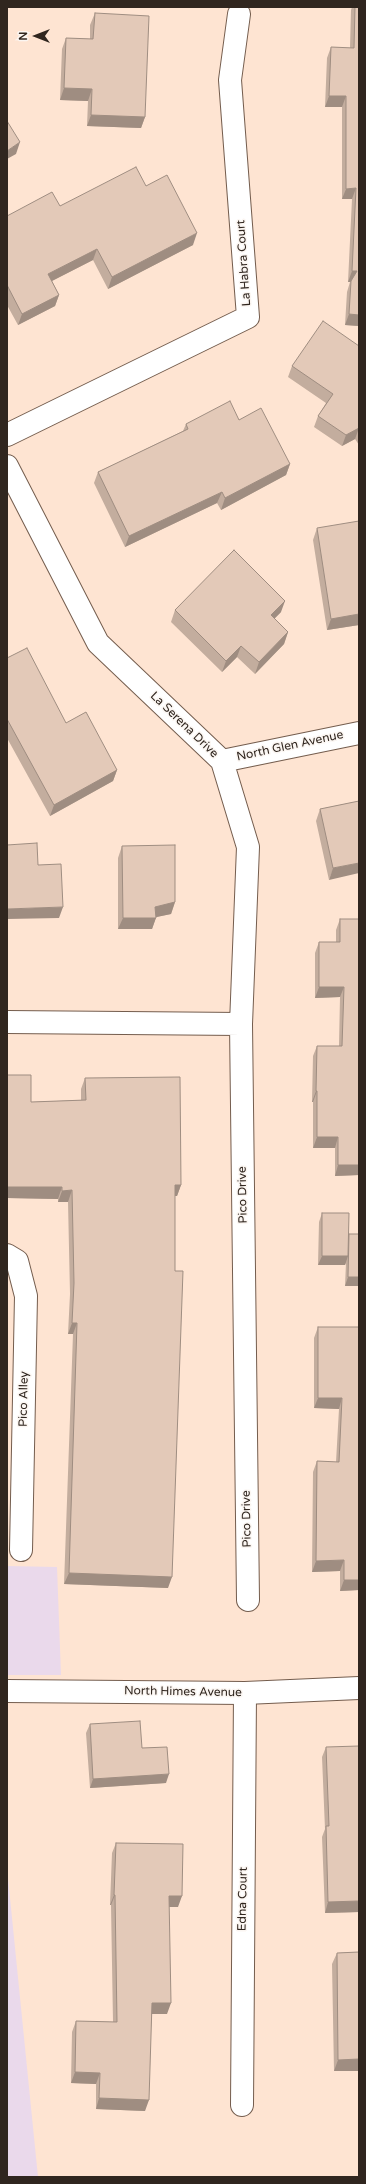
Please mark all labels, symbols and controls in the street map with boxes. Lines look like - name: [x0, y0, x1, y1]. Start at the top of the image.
- north arrow: [16, 16, 56, 56]
- text: N: [17, 32, 30, 40]
- street label: La Habra Court: [234, 219, 254, 307]
- street label: La Serena Drive: [147, 689, 221, 761]
- street label: North Glen Avenue: [235, 728, 345, 764]
- street label: Pico Drive: [235, 1166, 251, 1224]
- street label: Pico Alley: [16, 1371, 32, 1427]
- street label: Pico Drive: [239, 1490, 255, 1548]
- street label: North Himes Avenue: [124, 1684, 242, 1700]
- street label: Edna Court: [235, 1867, 251, 1931]

